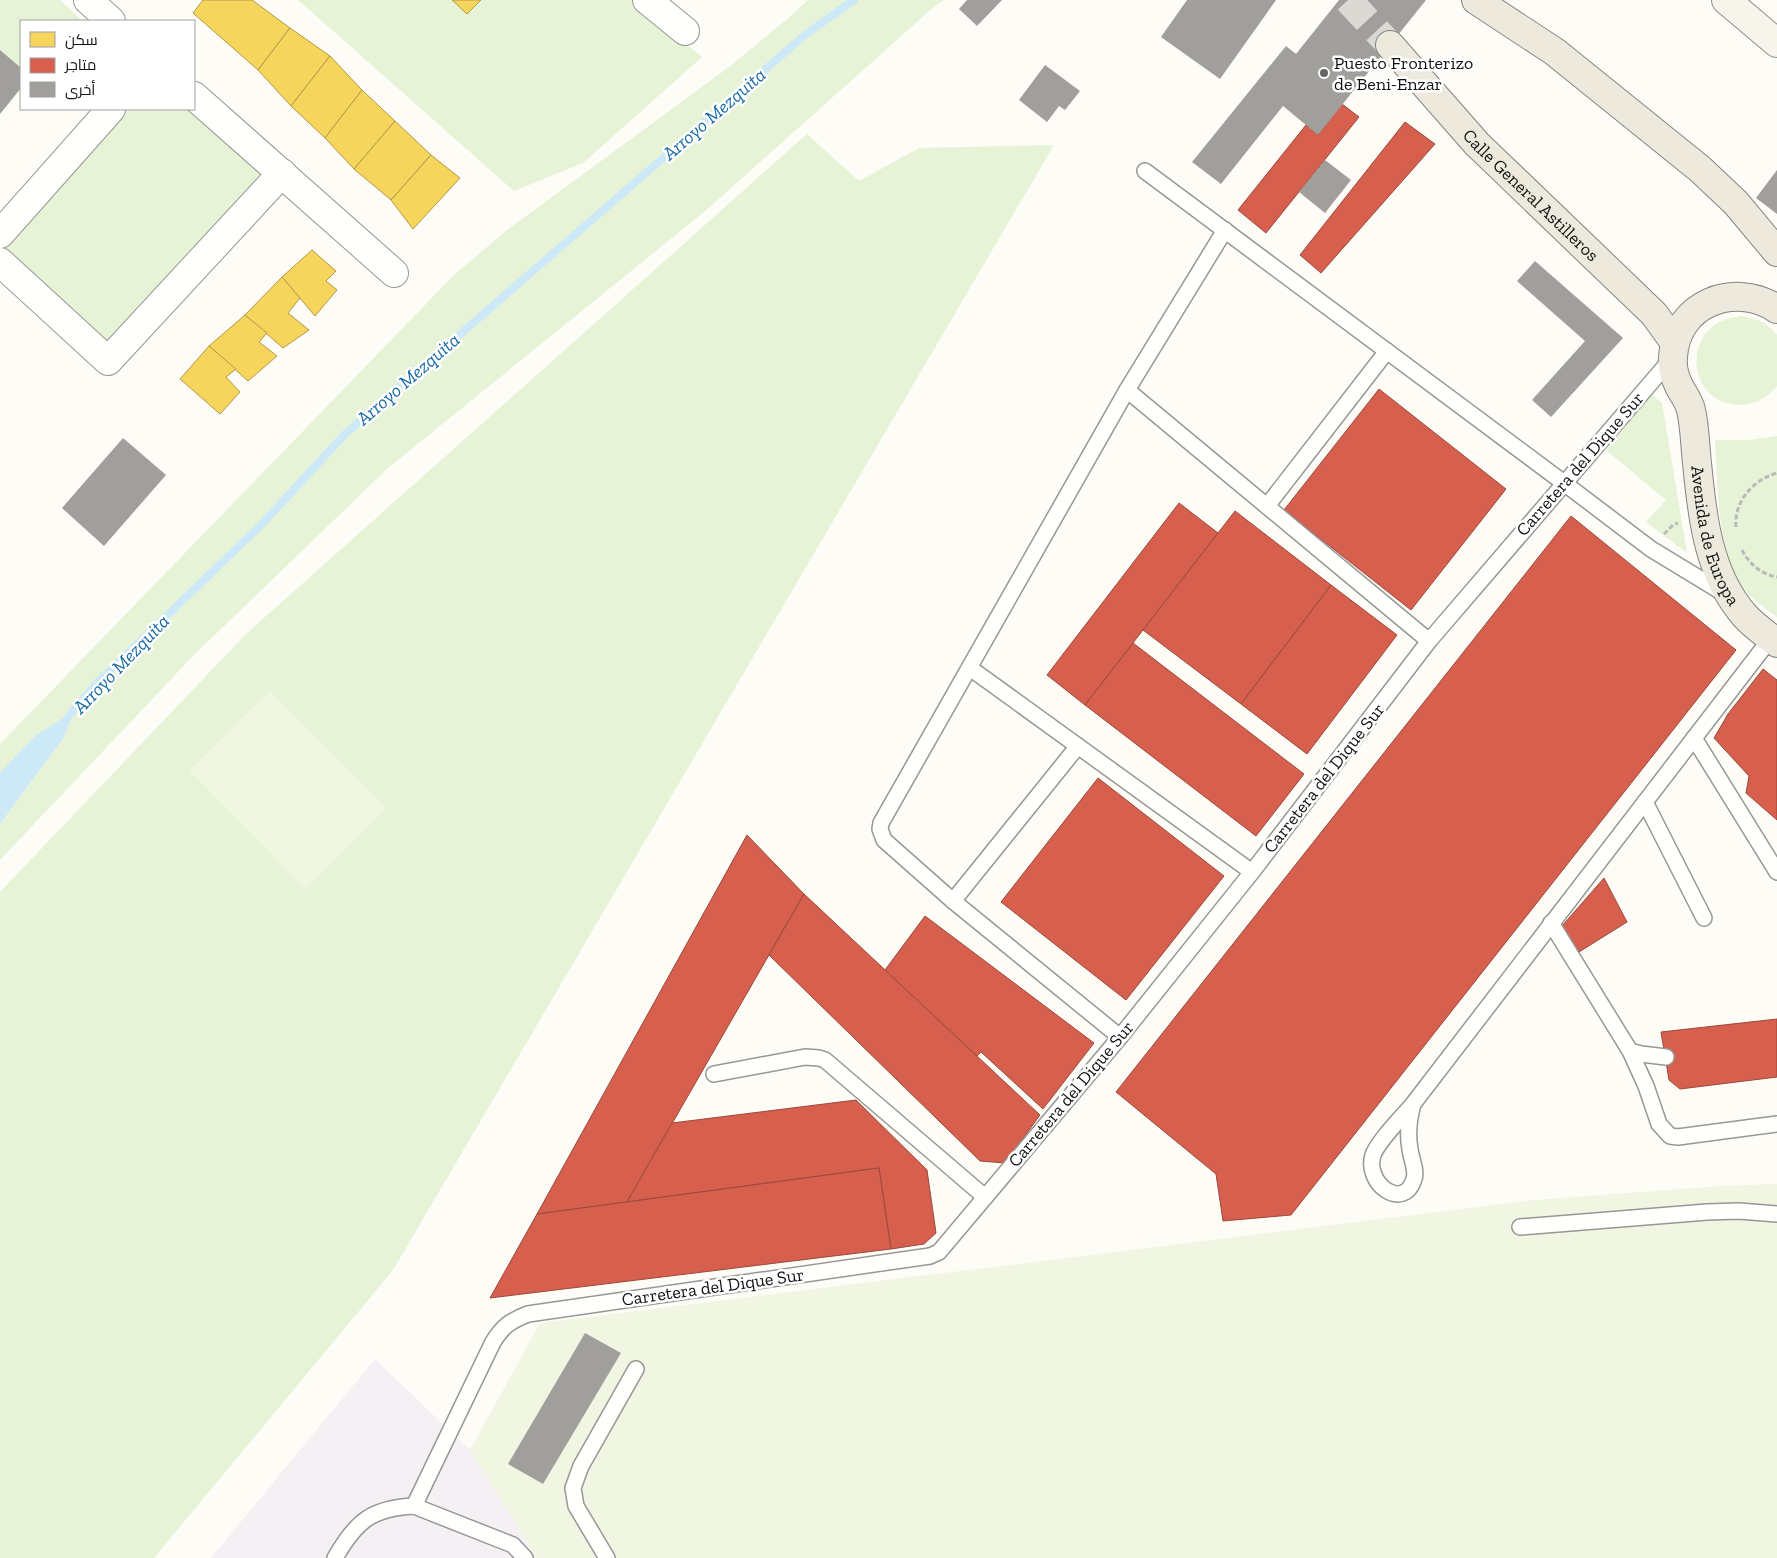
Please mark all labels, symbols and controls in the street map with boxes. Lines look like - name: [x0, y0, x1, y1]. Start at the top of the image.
- legend: [20, 20, 195, 110]
- text: سكن: [65, 31, 98, 50]
- place label: Puesto Fronterizo de Beni-Enzar: [1334, 52, 1473, 95]
- text: متاجر: [64, 56, 96, 74]
- water label: Arroyo Mezquita: [657, 63, 770, 166]
- marker: Puesto Fronterizo de Beni-Enzar: [1318, 67, 1330, 79]
- text: أخرى: [65, 80, 95, 100]
- street label: Calle General Astilleros: [1458, 125, 1603, 266]
- water label: Arroyo Mezquita: [351, 328, 464, 431]
- street label: Carretera del Dique Sur: [1511, 387, 1649, 541]
- street label: Avenida de Europa: [1686, 465, 1745, 610]
- water label: Arroyo Mezquita: [67, 610, 174, 719]
- street label: Carretera del Dique Sur: [1259, 699, 1389, 857]
- street label: Carretera del Dique Sur: [1003, 1017, 1139, 1171]
- street label: Carretera del Dique Sur: [620, 1263, 806, 1311]

